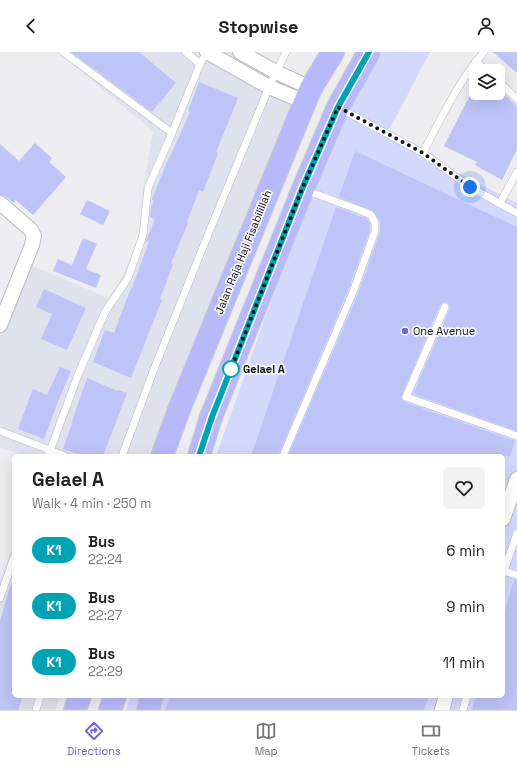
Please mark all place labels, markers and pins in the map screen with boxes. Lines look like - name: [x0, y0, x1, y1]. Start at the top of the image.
- place label: One Avenue: [413, 324, 475, 338]
- marker: One Avenue: [400, 326, 410, 336]
- marker: Gelael A: [222, 360, 240, 378]
- place label: Gelael A: [243, 362, 285, 376]

